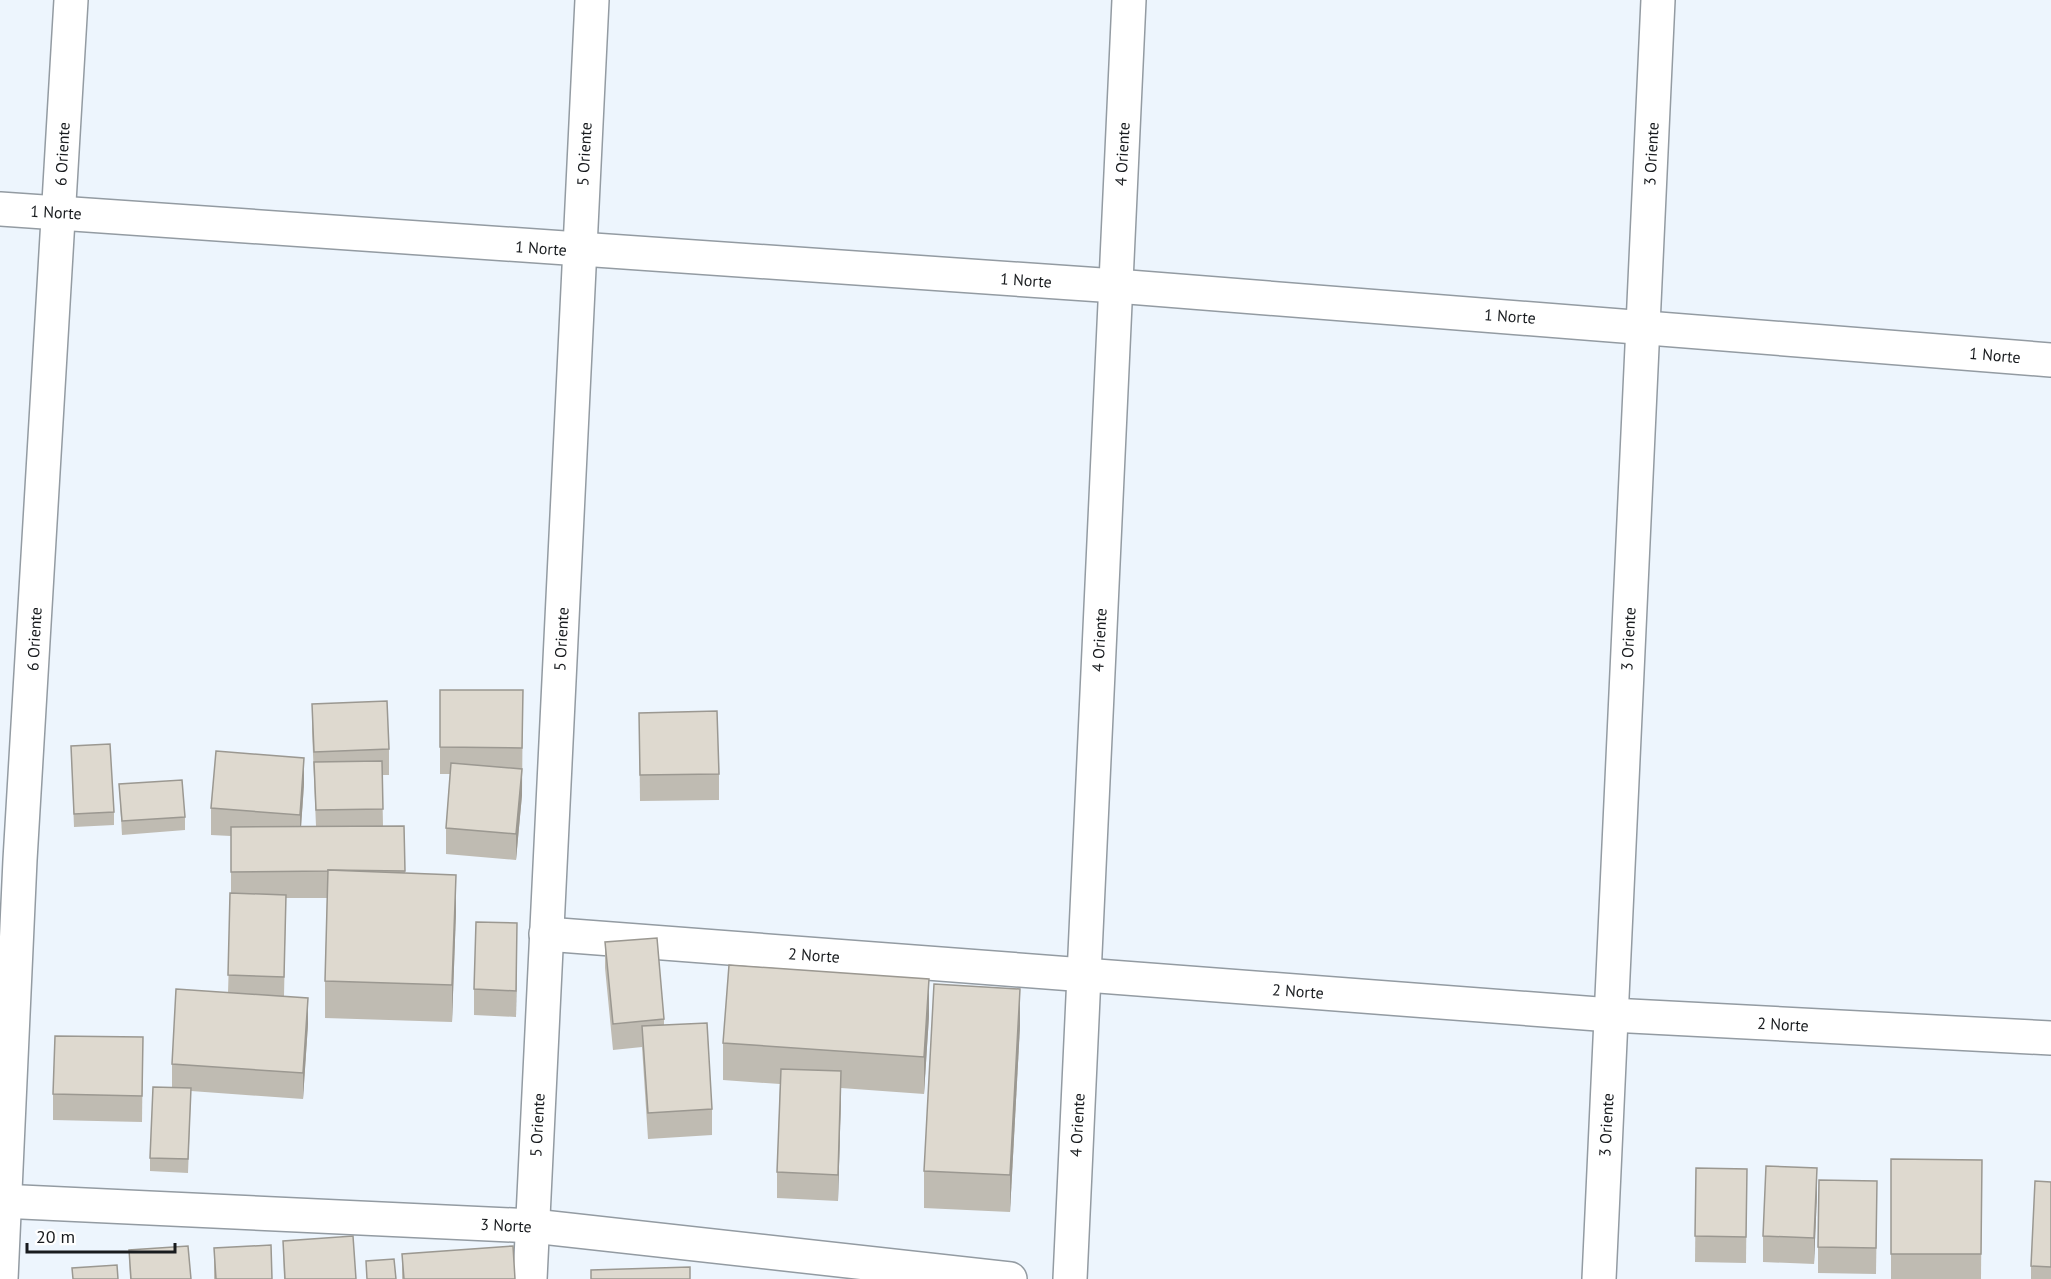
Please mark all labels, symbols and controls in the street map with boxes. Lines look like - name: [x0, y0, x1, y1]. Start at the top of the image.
- street label: 6 Oriente: [50, 122, 74, 186]
- street label: 5 Oriente: [572, 122, 596, 186]
- street label: 4 Oriente: [1110, 122, 1134, 186]
- street label: 3 Oriente: [1639, 122, 1663, 186]
- street label: 1 Norte: [30, 201, 82, 223]
- street label: 1 Norte: [515, 236, 567, 260]
- street label: 1 Norte: [1000, 268, 1052, 292]
- street label: 1 Norte: [1484, 304, 1536, 328]
- street label: 1 Norte: [1968, 343, 2022, 367]
- street label: 6 Oriente: [22, 607, 46, 671]
- street label: 5 Oriente: [549, 607, 573, 671]
- street label: 3 Oriente: [1616, 607, 1640, 671]
- street label: 4 Oriente: [1087, 608, 1111, 672]
- street label: 2 Norte: [788, 943, 840, 967]
- street label: 2 Norte: [1272, 979, 1324, 1003]
- street label: 2 Norte: [1757, 1013, 1809, 1035]
- street label: 5 Oriente: [525, 1093, 549, 1157]
- street label: 4 Oriente: [1065, 1093, 1089, 1157]
- street label: 3 Oriente: [1594, 1093, 1618, 1157]
- street label: 3 Norte: [480, 1214, 532, 1236]
- scale bar: [27, 1216, 176, 1254]
- text: 20 m: [36, 1225, 75, 1248]

